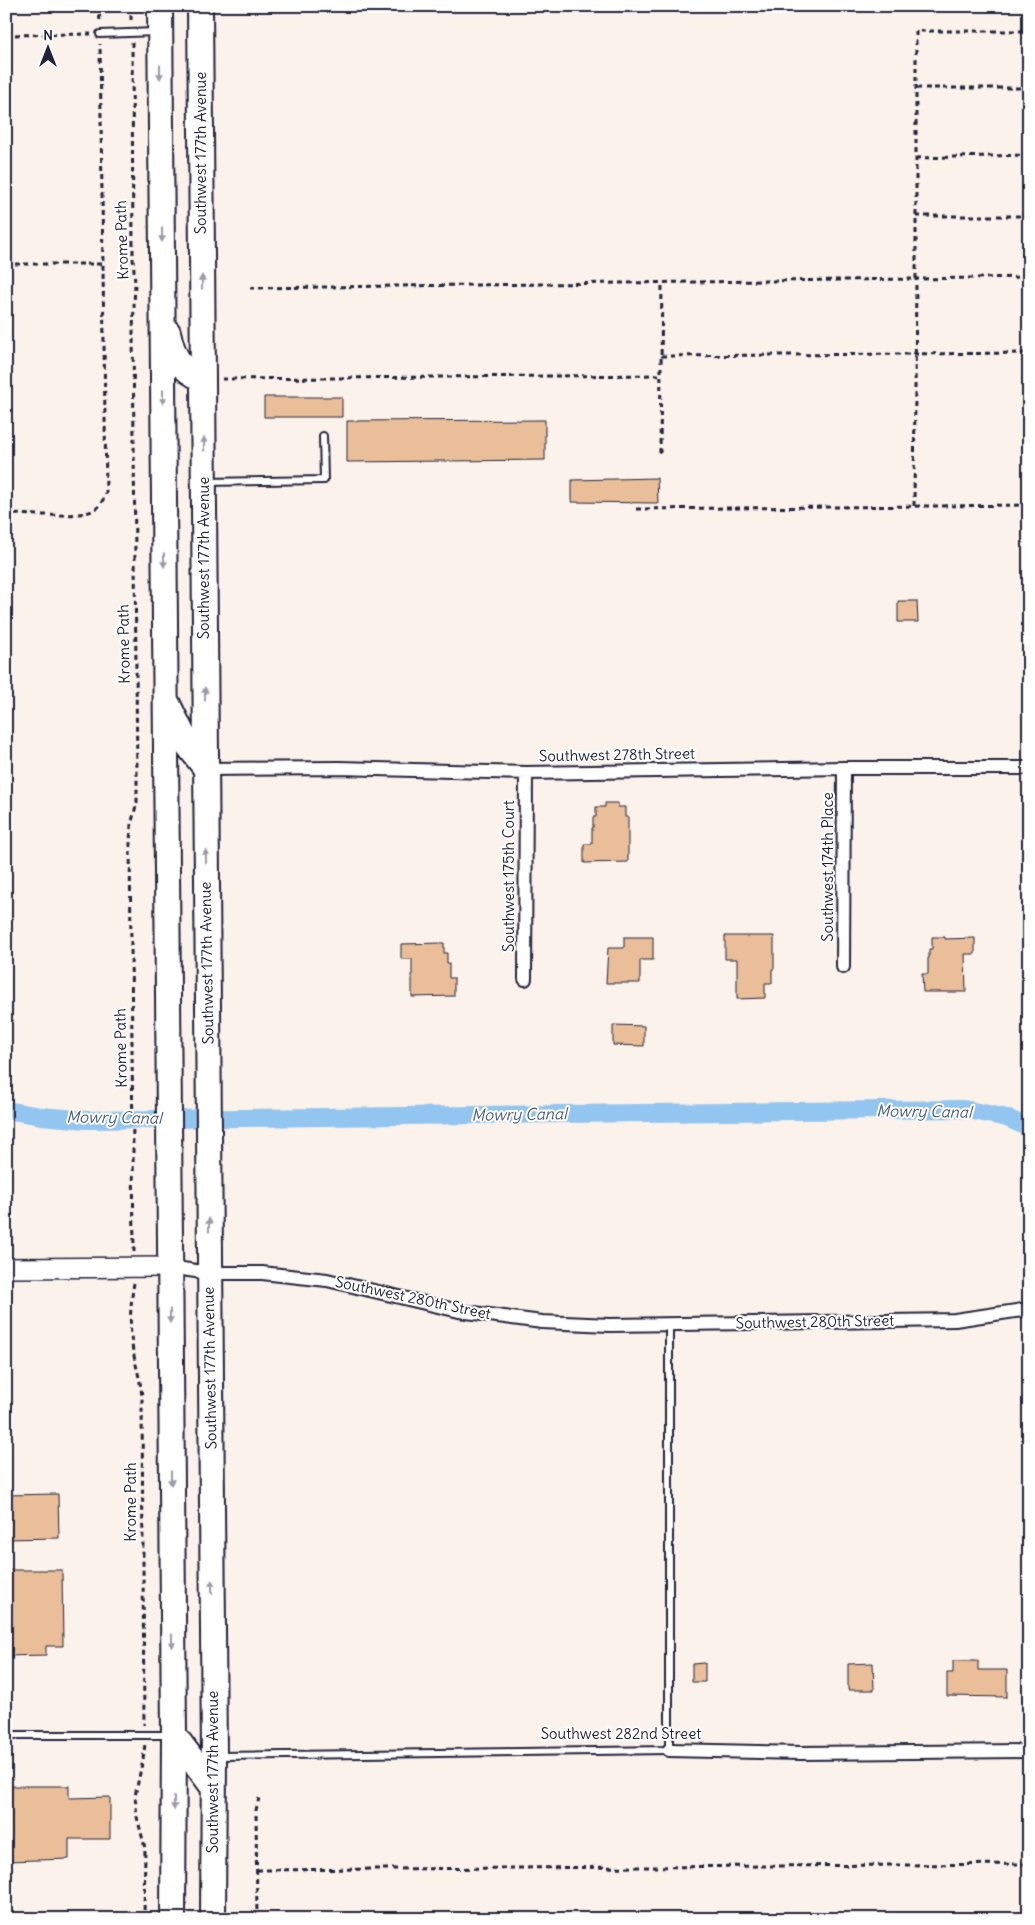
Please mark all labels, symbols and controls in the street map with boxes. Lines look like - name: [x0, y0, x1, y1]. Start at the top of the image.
- north arrow: [22, 22, 72, 72]
- text: N: [43, 26, 53, 44]
- one-way arrow: [156, 65, 164, 81]
- street label: Southwest 177th Avenue: [191, 72, 210, 234]
- street label: Krome Path: [111, 200, 132, 280]
- one-way arrow: [158, 227, 166, 243]
- one-way arrow: [198, 273, 206, 289]
- one-way arrow: [159, 390, 167, 406]
- one-way arrow: [200, 436, 208, 452]
- street label: Southwest 177th Avenue: [194, 477, 213, 639]
- one-way arrow: [160, 552, 168, 568]
- street label: Krome Path: [113, 604, 134, 684]
- one-way arrow: [201, 686, 209, 702]
- street label: Southwest 278th Street: [539, 744, 695, 765]
- street label: Southwest 174th Place: [818, 792, 837, 942]
- street label: Southwest 175th Court: [499, 800, 518, 952]
- one-way arrow: [202, 848, 210, 864]
- street label: Southwest 177th Avenue: [196, 882, 217, 1045]
- street label: Krome Path: [110, 1008, 131, 1088]
- water label: Mowry Canal: [876, 1100, 974, 1122]
- water label: Mowry Canal: [471, 1103, 569, 1125]
- water label: Mowry Canal: [66, 1106, 164, 1128]
- one-way arrow: [205, 1216, 213, 1232]
- street label: Southwest 280th Street: [334, 1272, 493, 1323]
- street label: Southwest 177th Avenue: [199, 1287, 220, 1450]
- one-way arrow: [166, 1308, 174, 1324]
- street label: Southwest 280th Street: [736, 1311, 894, 1332]
- street label: Krome Path: [121, 1462, 140, 1542]
- one-way arrow: [167, 1471, 175, 1487]
- one-way arrow: [208, 1579, 216, 1595]
- one-way arrow: [168, 1633, 176, 1649]
- street label: Southwest 177th Avenue: [203, 1691, 222, 1853]
- street label: Southwest 282nd Street: [541, 1724, 701, 1743]
- one-way arrow: [170, 1796, 178, 1812]

